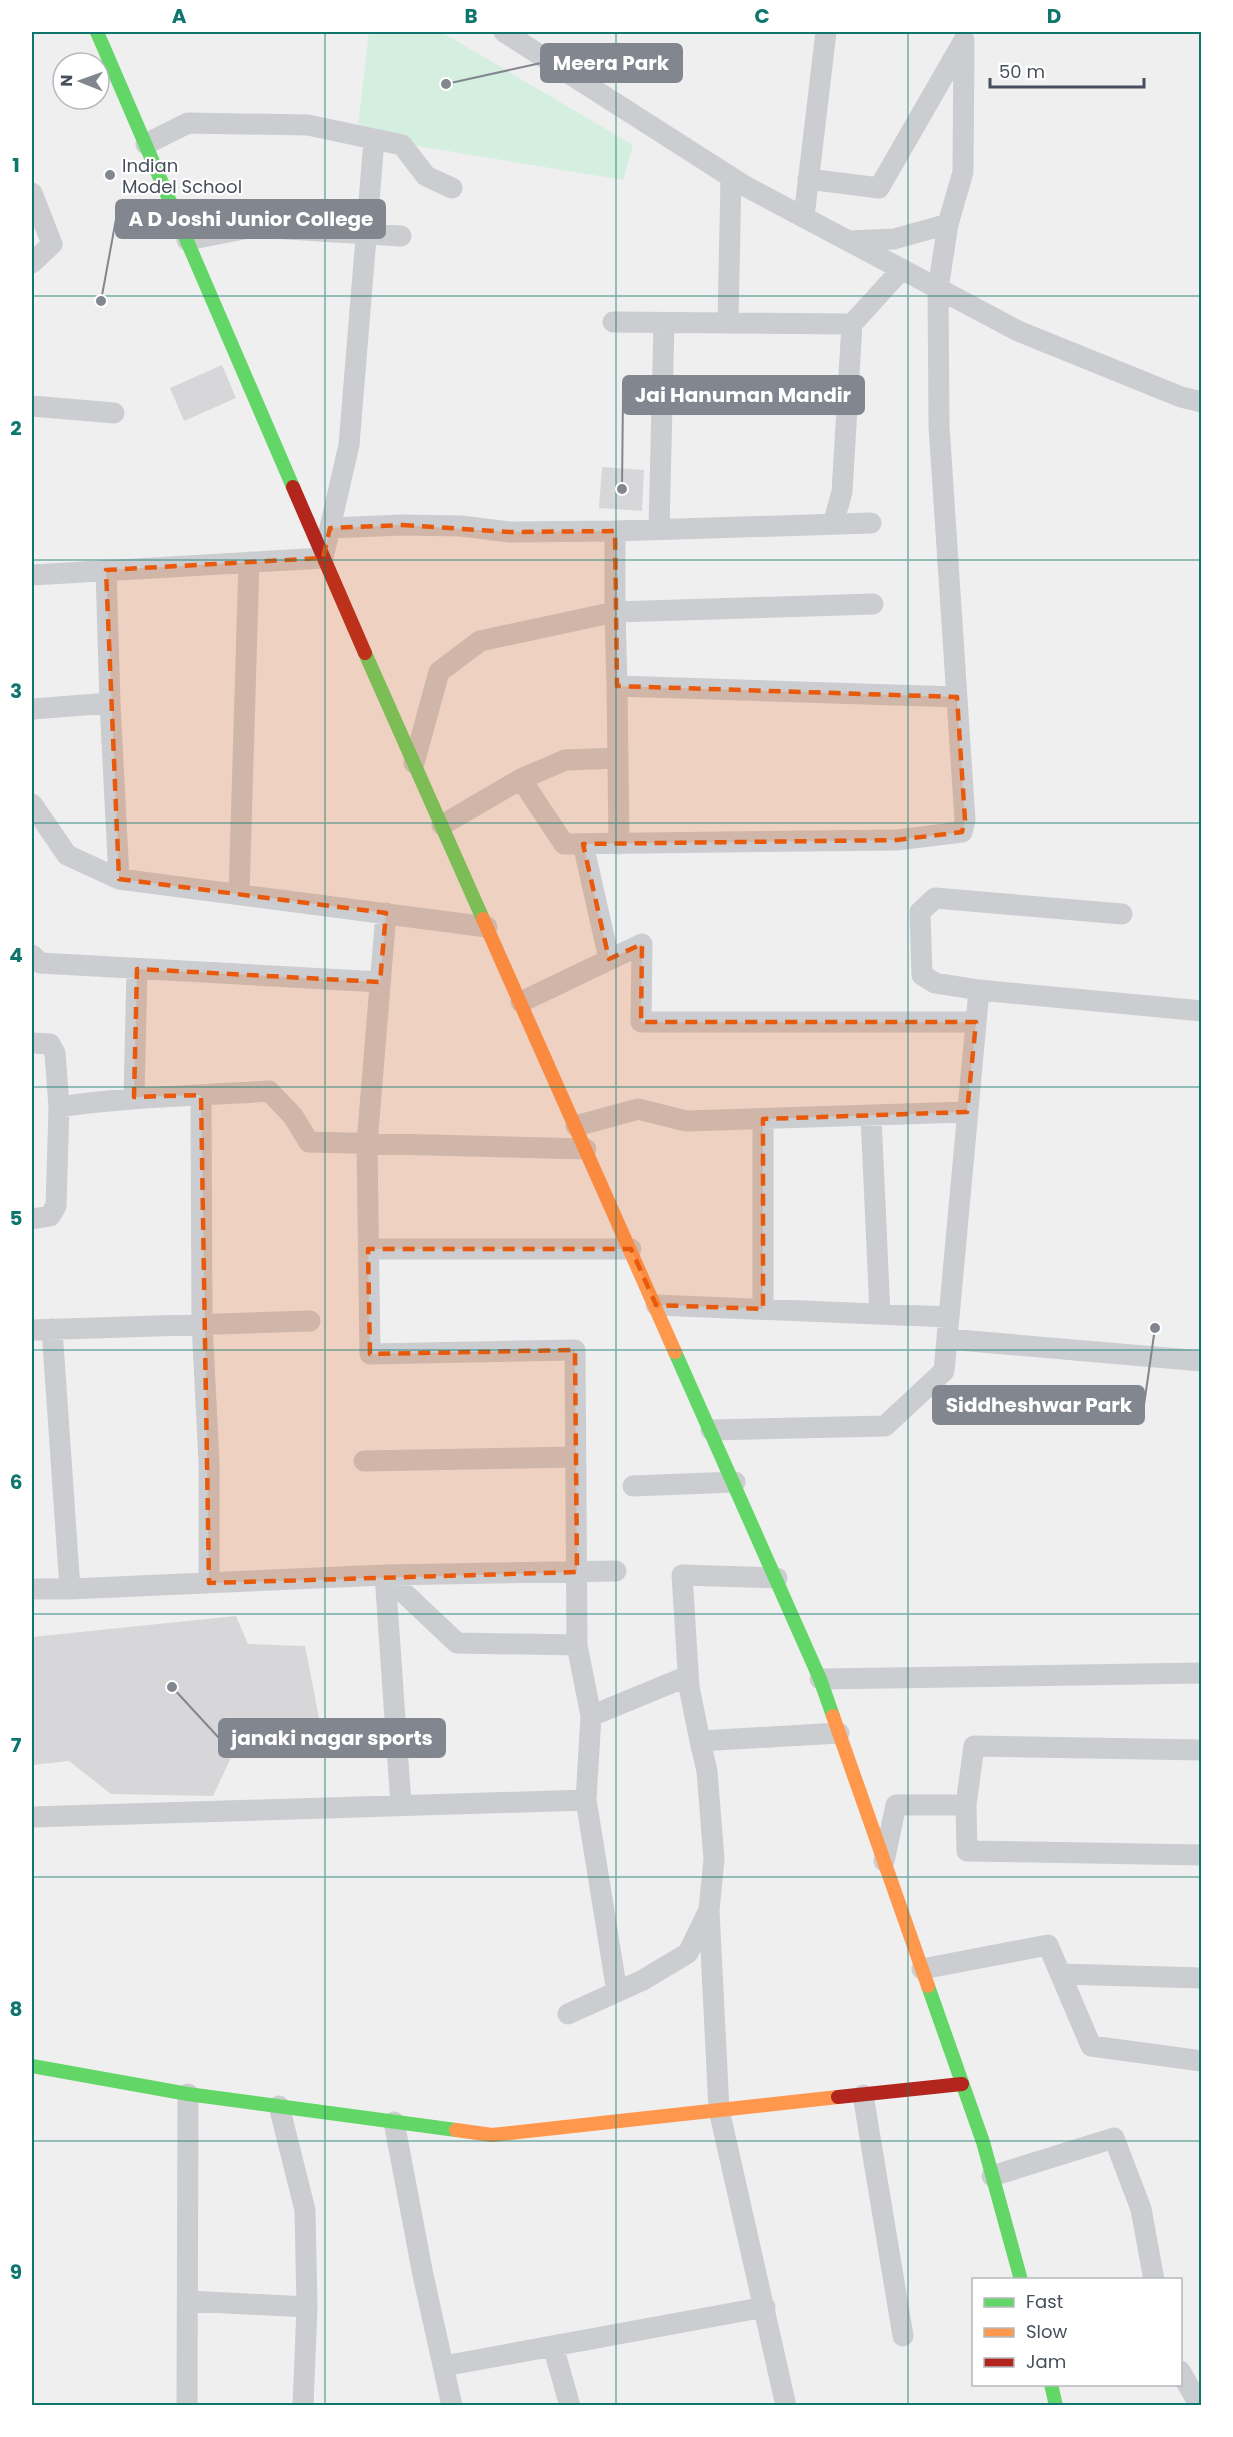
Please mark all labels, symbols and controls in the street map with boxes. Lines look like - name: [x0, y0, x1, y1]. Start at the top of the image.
- text: A: [172, 2, 187, 30]
- text: B: [464, 2, 478, 30]
- text: C: [754, 2, 770, 30]
- text: D: [1047, 2, 1061, 30]
- callout: Meera Park: [541, 44, 682, 82]
- text: Meera Park: [553, 49, 670, 77]
- north arrow: [51, 51, 111, 111]
- scale bar: [990, 51, 1144, 89]
- text: 50 m: [999, 59, 1045, 84]
- text: N: [55, 75, 78, 87]
- text: 1: [12, 151, 20, 179]
- place label: Indian Model School: [122, 153, 242, 199]
- marker: Indian Model School: [103, 168, 117, 182]
- callout: A D Joshi Junior College: [116, 200, 385, 238]
- text: A D Joshi Junior College: [129, 205, 373, 233]
- callout: Jai Hanuman Mandir: [623, 376, 864, 414]
- text: Jai Hanuman Mandir: [635, 381, 852, 409]
- text: 2: [10, 414, 22, 442]
- text: 3: [10, 677, 22, 705]
- text: 4: [9, 941, 23, 969]
- text: 5: [10, 1204, 23, 1232]
- callout: Siddheshwar Park: [933, 1386, 1144, 1424]
- text: Siddheshwar Park: [946, 1391, 1133, 1419]
- text: 6: [10, 1468, 22, 1496]
- callout: janaki nagar sports: [219, 1719, 445, 1757]
- text: janaki nagar sports: [230, 1724, 433, 1752]
- text: 7: [11, 1731, 22, 1759]
- text: 8: [10, 1995, 22, 2023]
- text: 9: [10, 2258, 22, 2286]
- legend: [972, 2278, 1182, 2386]
- text: Fast: [1026, 2289, 1063, 2314]
- text: Slow: [1026, 2319, 1068, 2344]
- text: Jam: [1026, 2349, 1066, 2374]

